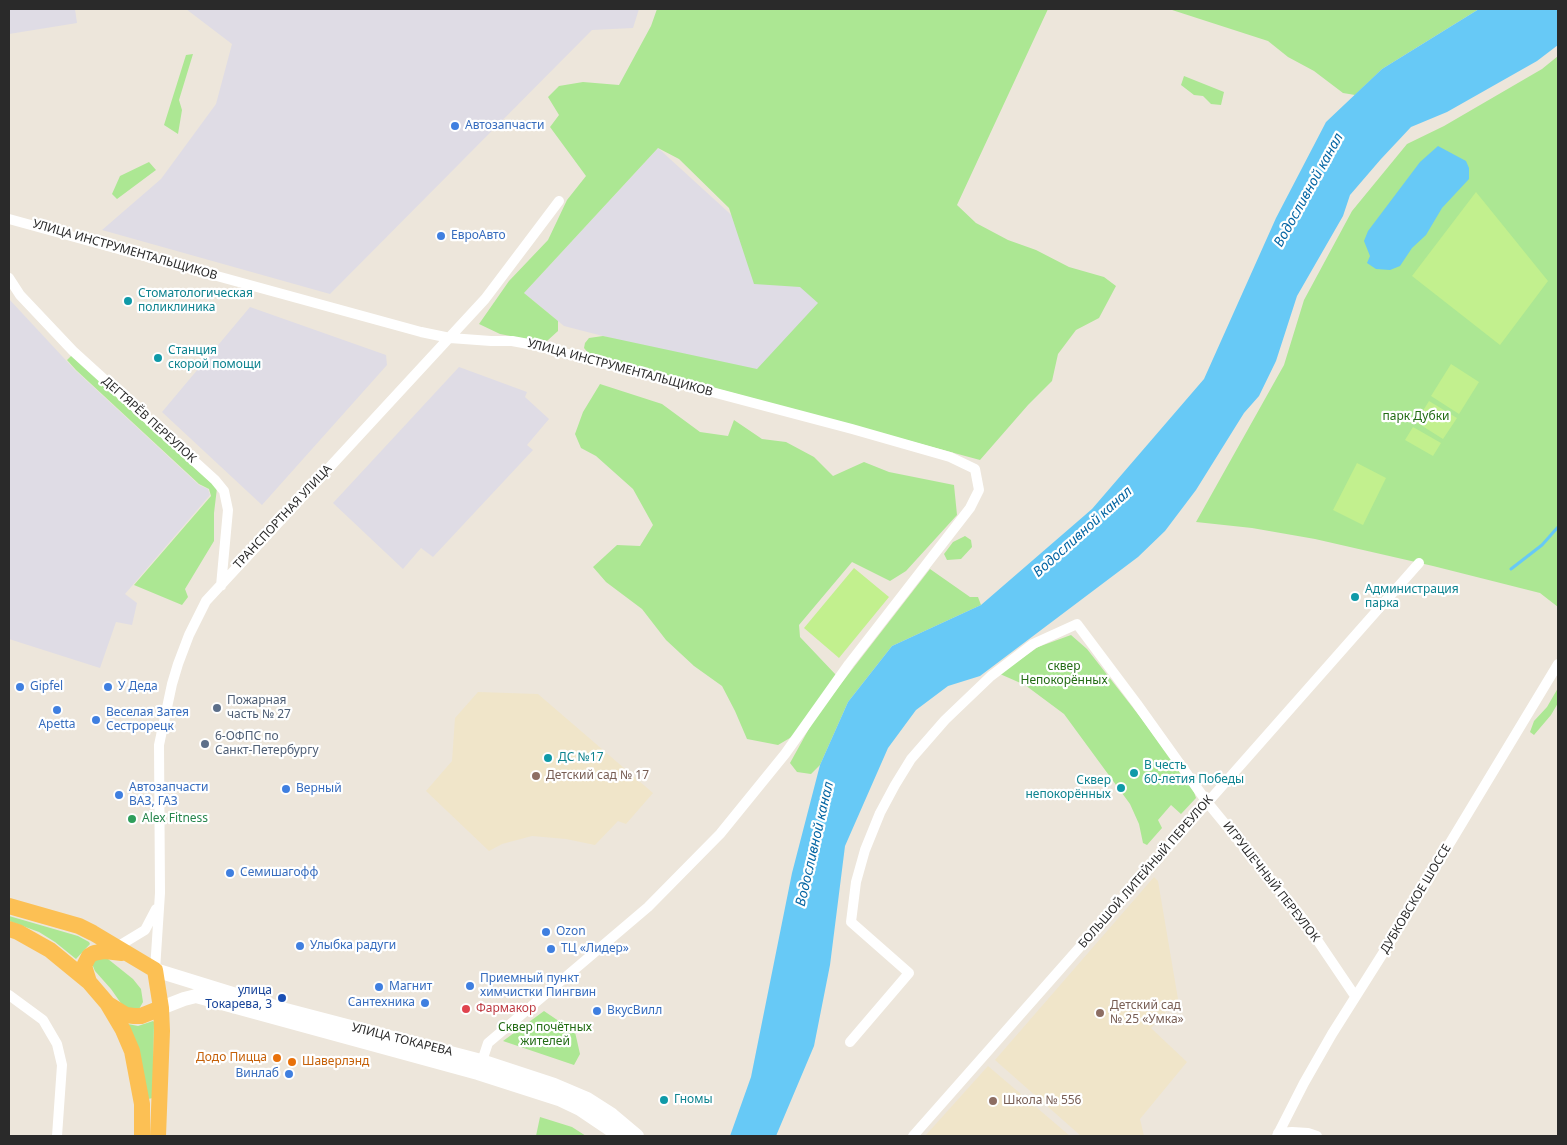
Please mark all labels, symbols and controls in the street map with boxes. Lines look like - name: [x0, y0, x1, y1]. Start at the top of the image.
- place label: Автозапчасти: [465, 119, 544, 133]
- marker: Автозапчасти: [449, 120, 461, 132]
- water label: Водосливной канал: [1271, 130, 1347, 250]
- street label: УЛИЦА ИНСТРУМЕНТАЛЬЩИКОВ: [31, 217, 219, 283]
- place label: ЕвроАвто: [451, 229, 506, 243]
- marker: ЕвроАвто: [435, 230, 447, 242]
- place label: Стоматологическая поликлиника: [138, 287, 253, 315]
- marker: Стоматологическая поликлиника: [122, 295, 134, 307]
- street label: УЛИЦА ИНСТРУМЕНТАЛЬЩИКОВ: [526, 336, 714, 400]
- place label: Станция скорой помощи: [168, 344, 261, 372]
- marker: Станция скорой помощи: [152, 352, 164, 364]
- street label: ДЕГТЯРЁВ ПЕРЕУЛОК: [99, 374, 199, 466]
- park label: парк Дубки: [1383, 410, 1449, 424]
- street label: ТРАНСПОРТНАЯ УЛИЦА: [231, 462, 335, 572]
- water label: Водосливной канал: [1030, 483, 1136, 581]
- place label: Администрация парка: [1365, 583, 1459, 611]
- marker: Администрация парка: [1349, 591, 1361, 603]
- park label: сквер Непокорённых: [1020, 660, 1108, 688]
- place label: Gipfel: [30, 680, 63, 694]
- place label: У Деда: [118, 680, 158, 694]
- marker: Gipfel: [14, 681, 26, 693]
- marker: У Деда: [102, 681, 114, 693]
- place label: Пожарная часть № 27: [227, 694, 291, 722]
- marker: Пожарная часть № 27: [211, 702, 223, 714]
- marker: Apetta: [51, 704, 63, 716]
- place label: Веселая Затея Сестрорецк: [106, 706, 189, 734]
- marker: Веселая Затея Сестрорецк: [90, 714, 102, 726]
- place label: Apetta: [38, 718, 76, 732]
- place label: 6-ОФПС по Санкт-Петербургу: [215, 730, 319, 758]
- marker: 6-ОФПС по Санкт-Петербургу: [199, 738, 211, 750]
- place label: ДС №17: [558, 751, 604, 765]
- marker: ДС №17: [542, 752, 554, 764]
- place label: В честь 60-летия Победы: [1144, 759, 1244, 787]
- marker: В честь 60-летия Победы: [1128, 767, 1140, 779]
- place label: Детский сад № 17: [546, 769, 649, 783]
- marker: Детский сад № 17: [530, 770, 542, 782]
- place label: Сквер непокорённых: [1025, 774, 1111, 802]
- water label: Водосливной канал: [792, 780, 838, 908]
- place label: Автозапчасти ВАЗ, ГАЗ: [129, 781, 208, 809]
- place label: Верный: [296, 782, 342, 796]
- marker: Сквер непокорённых: [1115, 782, 1127, 794]
- marker: Верный: [280, 783, 292, 795]
- marker: Автозапчасти ВАЗ, ГАЗ: [113, 789, 125, 801]
- street label: БОЛЬШОЙ ЛИТЕЙНЫЙ ПЕРЕУЛОК: [1076, 793, 1216, 951]
- place label: Alex Fitness: [142, 812, 208, 826]
- marker: Alex Fitness: [126, 813, 138, 825]
- street label: ИГРУШЕЧНЫЙ ПЕРЕУЛОК: [1220, 819, 1322, 945]
- street label: ДУБКОВСКОЕ ШОССЕ: [1378, 842, 1454, 956]
- place label: Семишагофф: [240, 866, 318, 880]
- marker: Семишагофф: [224, 867, 236, 879]
- place label: Ozon: [556, 925, 586, 939]
- marker: Ozon: [540, 926, 552, 938]
- place label: Улыбка радуги: [310, 939, 396, 953]
- marker: Улыбка радуги: [294, 940, 306, 952]
- place label: ТЦ «Лидер»: [561, 942, 629, 956]
- marker: ТЦ «Лидер»: [545, 943, 557, 955]
- place label: Приемный пункт химчистки Пингвин: [480, 972, 596, 1000]
- place label: Магнит: [389, 980, 432, 994]
- marker: Приемный пункт химчистки Пингвин: [464, 980, 476, 992]
- marker: Магнит: [373, 981, 385, 993]
- place label: улица Токарева, 3: [205, 984, 272, 1012]
- marker: улица Токарева, 3: [276, 992, 288, 1004]
- place label: Сантехника: [348, 996, 415, 1010]
- marker: Сантехника: [419, 997, 431, 1009]
- place label: Детский сад № 25 «Умка»: [1110, 999, 1184, 1027]
- place label: Фармакор: [476, 1002, 536, 1016]
- marker: Фармакор: [460, 1003, 472, 1015]
- place label: ВкусВилл: [607, 1004, 662, 1018]
- marker: ВкусВилл: [591, 1005, 603, 1017]
- marker: Детский сад № 25 «Умка»: [1094, 1007, 1106, 1019]
- street label: УЛИЦА ТОКАРЕВА: [350, 1020, 454, 1060]
- park label: Сквер почётных жителей: [498, 1021, 592, 1049]
- place label: Додо Пицца: [196, 1051, 267, 1065]
- marker: Додо Пицца: [271, 1052, 283, 1064]
- place label: Шаверлэнд: [302, 1055, 369, 1069]
- marker: Шаверлэнд: [286, 1056, 298, 1068]
- place label: Винлаб: [236, 1067, 279, 1081]
- marker: Винлаб: [283, 1068, 295, 1080]
- place label: Гномы: [674, 1093, 713, 1107]
- marker: Гномы: [658, 1094, 670, 1106]
- place label: Школа № 556: [1003, 1094, 1081, 1108]
- marker: Школа № 556: [987, 1095, 999, 1107]

